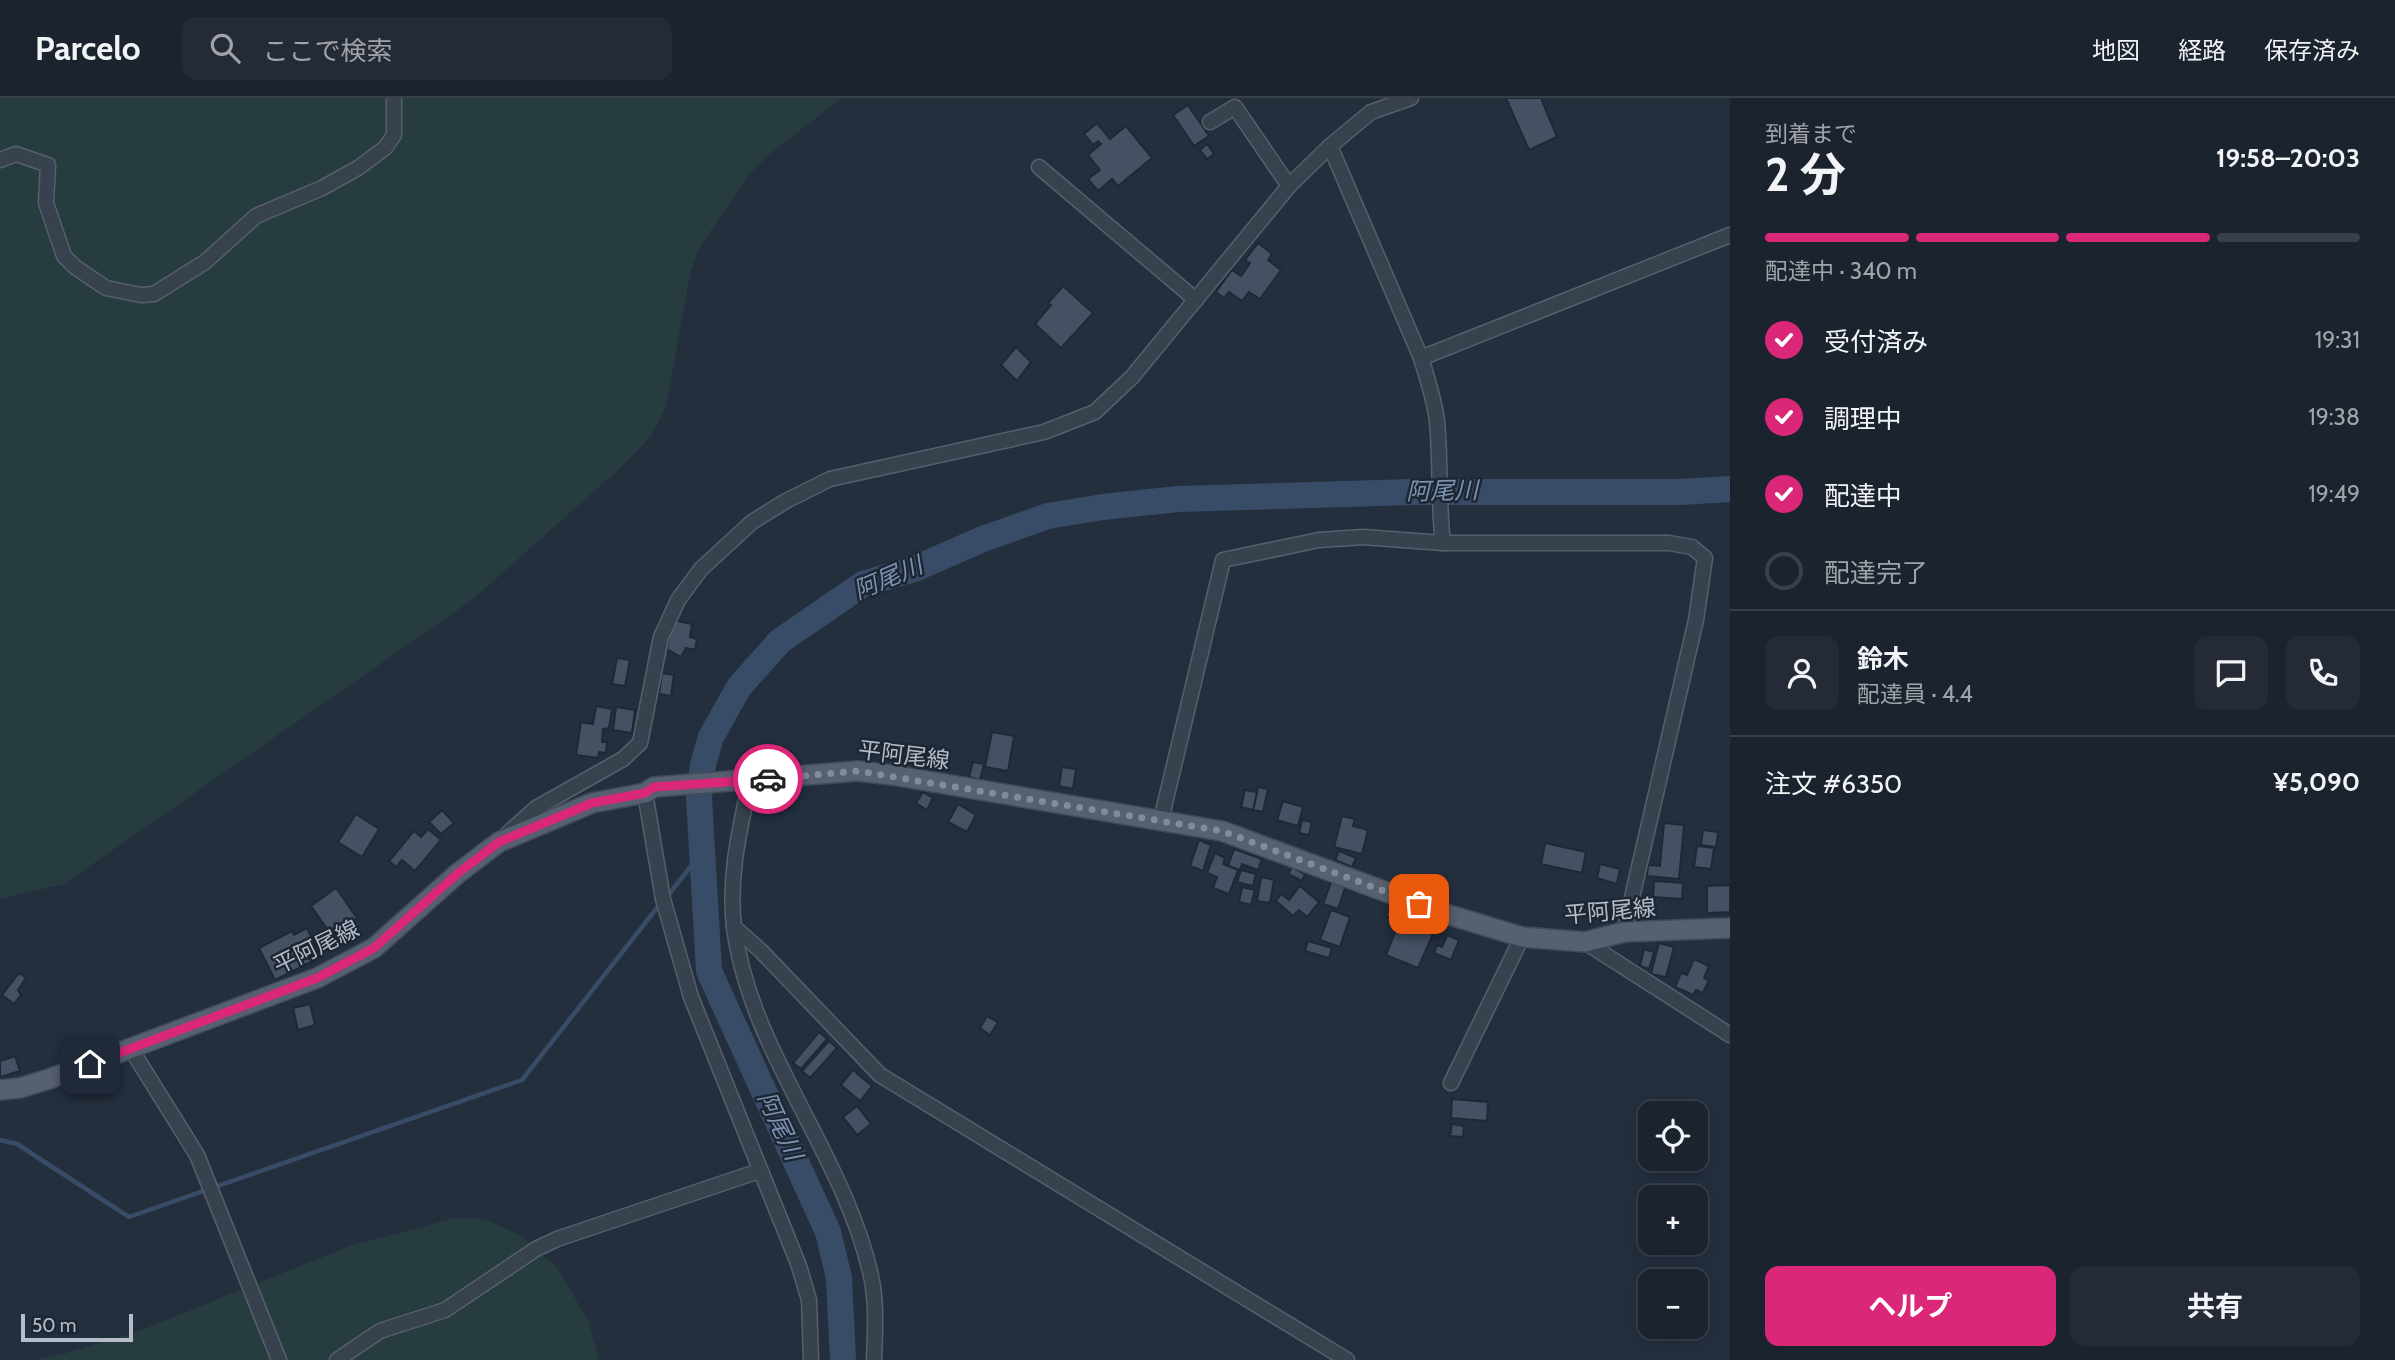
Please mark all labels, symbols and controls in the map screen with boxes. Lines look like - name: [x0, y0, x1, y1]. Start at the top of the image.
- search box: [182, 17, 672, 80]
- text: Parcelo: [35, 28, 140, 68]
- icon: search: [206, 29, 244, 67]
- text: ここで検索: [262, 35, 392, 67]
- text: 地図: [2092, 36, 2140, 65]
- text: 経路: [2178, 36, 2226, 65]
- text: 保存済み: [2264, 36, 2360, 65]
- text: 到着まで: [1765, 120, 1857, 148]
- text: 19:58–20:03: [2216, 142, 2360, 174]
- text: 2 分: [1765, 147, 1846, 203]
- text: 配達中 · 340 m: [1765, 257, 1917, 285]
- icon: check: [1765, 321, 1803, 359]
- text: 受付済み: [1824, 326, 1928, 358]
- text: 19:31: [2315, 326, 2360, 354]
- icon: check: [1765, 398, 1803, 436]
- text: 調理中: [1824, 403, 1902, 435]
- text: 19:38: [2308, 403, 2360, 431]
- water label: 阿尾川: [1406, 475, 1481, 506]
- icon: check: [1765, 475, 1803, 513]
- text: 配達中: [1824, 480, 1902, 512]
- text: 19:49: [2308, 480, 2360, 508]
- water label: 阿尾川: [849, 549, 929, 605]
- text: 配達完了: [1824, 557, 1928, 589]
- button: person: [1765, 636, 1839, 710]
- button: chat: [2194, 636, 2268, 710]
- button: phone: [2286, 636, 2360, 710]
- text: 鈴木: [1857, 643, 1909, 675]
- text: 配達員 · 4.4: [1857, 680, 1973, 708]
- street label: 平阿尾線: [857, 735, 951, 775]
- courier: [733, 744, 803, 814]
- icon: car: [749, 760, 787, 798]
- text: ¥5,090: [2273, 766, 2360, 798]
- text: 注文 #6350: [1765, 768, 1902, 800]
- pin: [1389, 874, 1449, 934]
- icon: bag: [1400, 885, 1438, 923]
- street label: 平阿尾線: [1563, 893, 1657, 929]
- street label: 平阿尾線: [269, 914, 363, 980]
- pin: [60, 1034, 120, 1094]
- icon: home: [71, 1045, 109, 1083]
- water label: 阿尾川: [752, 1087, 810, 1167]
- map controls: [1638, 1101, 1708, 1339]
- button: locate: [1638, 1101, 1708, 1171]
- button: +: [1638, 1185, 1708, 1255]
- button: ヘルプ: [1765, 1266, 2056, 1346]
- button: 共有: [2070, 1266, 2360, 1346]
- button: −: [1638, 1269, 1708, 1339]
- scale bar: [21, 1311, 133, 1343]
- text: 50 m: [32, 1314, 76, 1337]

